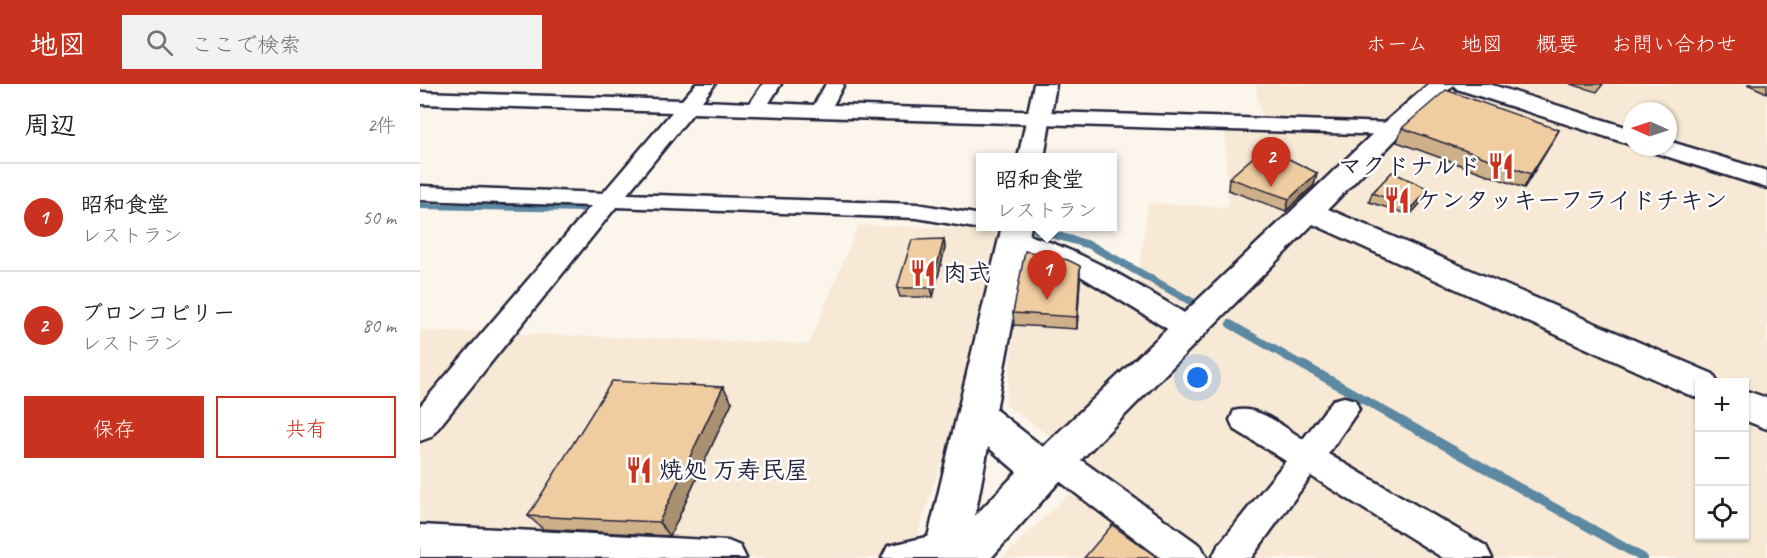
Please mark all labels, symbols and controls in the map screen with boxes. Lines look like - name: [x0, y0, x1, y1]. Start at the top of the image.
- search box: [122, 15, 542, 69]
- icon: search: [143, 26, 176, 59]
- text: 地図: [30, 27, 86, 62]
- text: ここで検索: [191, 31, 301, 59]
- text: ホーム: [1366, 31, 1428, 57]
- text: 地図: [1461, 31, 1503, 57]
- text: 概要: [1536, 31, 1578, 57]
- text: お問い合わせ: [1611, 31, 1737, 57]
- north arrow: [1623, 102, 1677, 156]
- text: 周辺: [24, 109, 76, 142]
- text: 2件: [367, 113, 396, 138]
- pin: 2: [1252, 138, 1290, 187]
- place label: マクドナルド: [1338, 151, 1481, 181]
- restaurant icon: マクドナルド: [1486, 151, 1516, 181]
- popup: [976, 153, 1117, 231]
- text: 昭和食堂: [996, 166, 1084, 194]
- restaurant icon: ケンタッキーフライドチキン: [1382, 185, 1412, 215]
- place label: ケンタッキーフライドチキン: [1417, 185, 1728, 215]
- text: 昭和食堂: [81, 191, 169, 219]
- text: レストラン: [996, 198, 1097, 223]
- text: 1: [39, 205, 48, 230]
- text: 50 m: [362, 205, 396, 230]
- text: レストラン: [81, 223, 183, 248]
- pin: 1: [1028, 250, 1066, 300]
- restaurant icon: 肉式: [908, 258, 938, 288]
- place label: 肉式: [943, 258, 991, 288]
- text: ブロンコビリー: [81, 299, 235, 327]
- text: 2: [39, 313, 48, 338]
- text: 80 m: [362, 313, 396, 338]
- text: レストラン: [81, 331, 183, 356]
- your location: [1183, 363, 1212, 392]
- map controls: [1695, 378, 1749, 540]
- button: +: [1695, 378, 1749, 432]
- button: 保存: [24, 396, 204, 458]
- button: 共有: [216, 396, 396, 458]
- button: −: [1695, 432, 1749, 486]
- restaurant icon: 焼処 万寿民屋: [624, 455, 654, 485]
- place label: 焼処 万寿民屋: [659, 455, 809, 485]
- button: locate: [1695, 486, 1749, 540]

